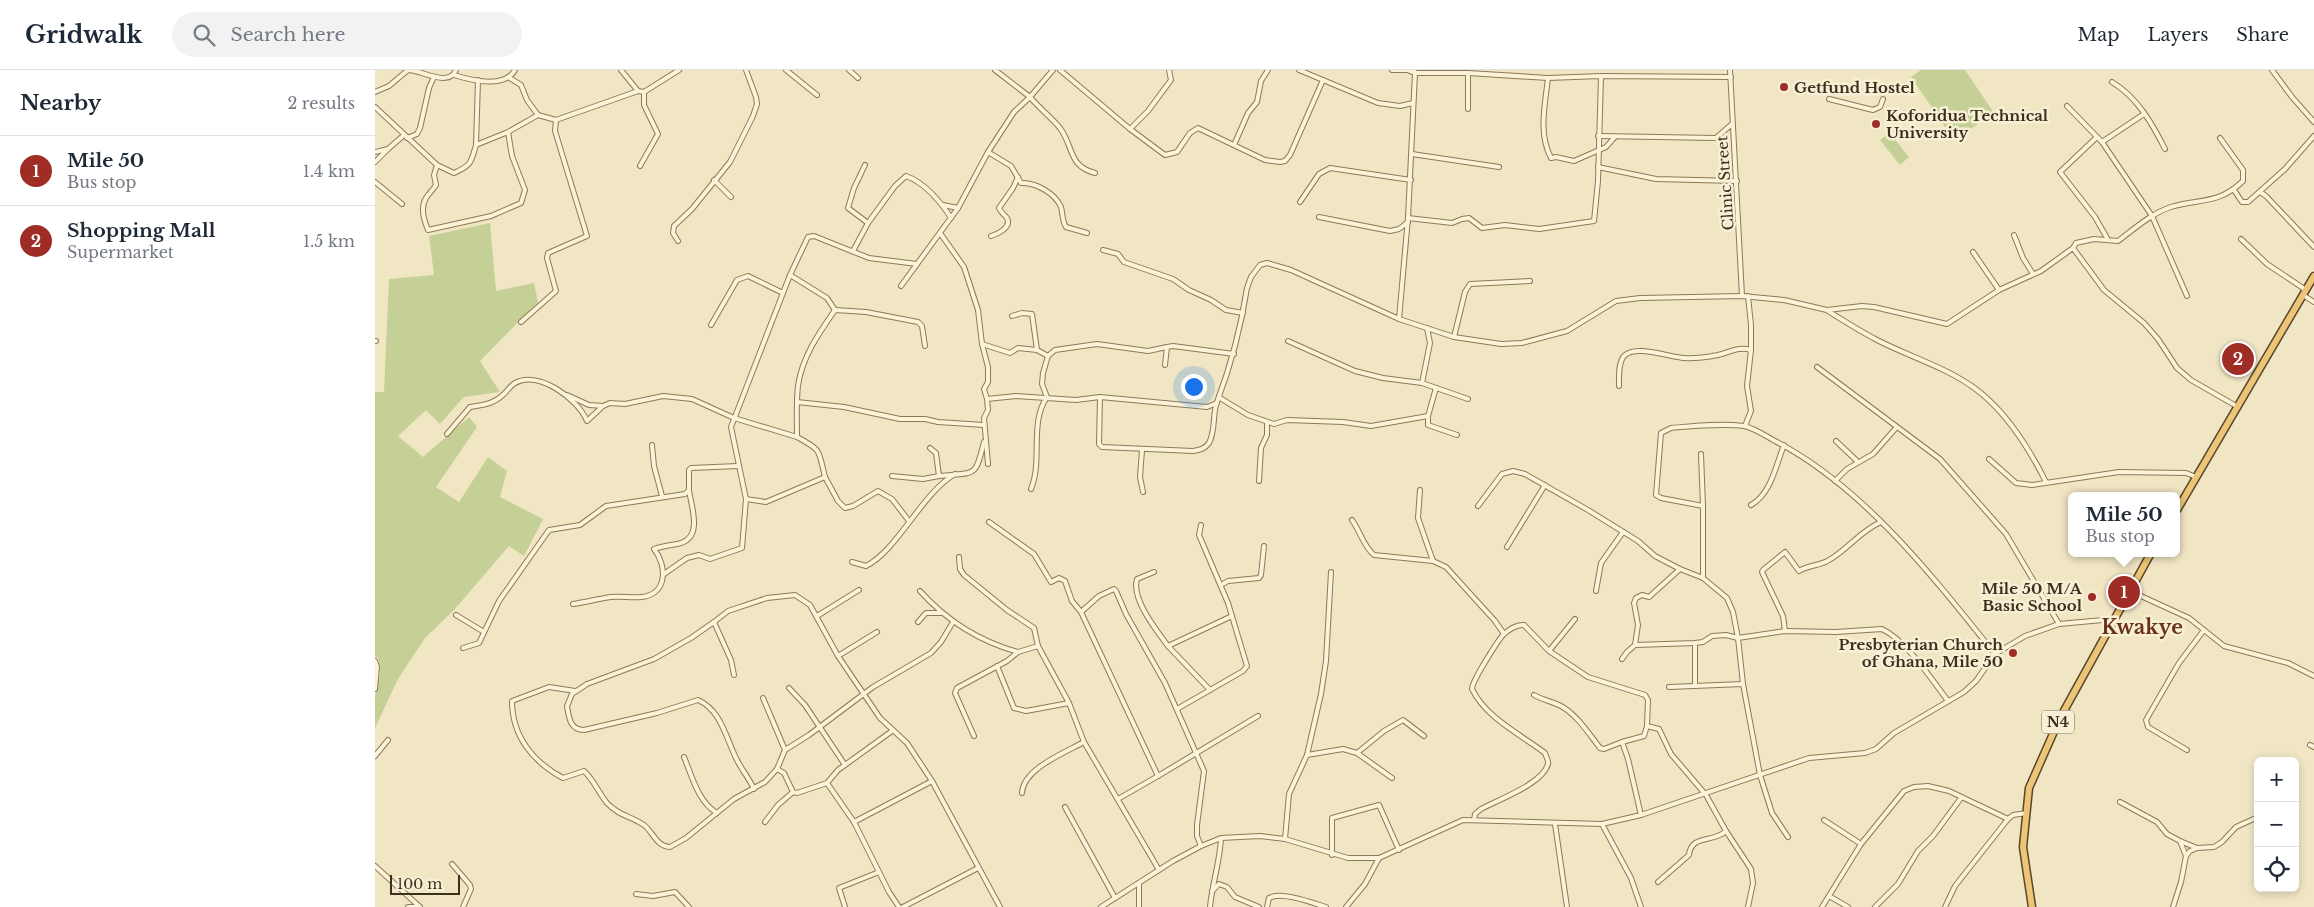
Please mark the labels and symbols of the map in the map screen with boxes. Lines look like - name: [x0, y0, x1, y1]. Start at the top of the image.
- place label: Getfund Hostel: [1794, 78, 1915, 97]
- marker: Getfund Hostel: [1778, 81, 1790, 93]
- place label: Koforidua Technical University: [1886, 106, 2049, 142]
- marker: Koforidua Technical University: [1870, 118, 1882, 130]
- street label: Clinic Street: [1712, 135, 1738, 231]
- pin: 2: [2222, 340, 2254, 378]
- your location: [1181, 374, 1207, 400]
- pin: 1: [2108, 573, 2140, 611]
- place label: Mile 50 M/A Basic School: [1981, 579, 2083, 615]
- marker: Mile 50 M/A Basic School: [2086, 591, 2098, 603]
- district label: Kwakye: [2101, 615, 2183, 639]
- place label: Presbyterian Church of Ghana, Mile 50: [1838, 635, 2003, 671]
- marker: Presbyterian Church of Ghana, Mile 50: [2007, 647, 2019, 659]
- road number: N4: [2042, 710, 2074, 734]
- scale bar: [390, 872, 460, 895]

